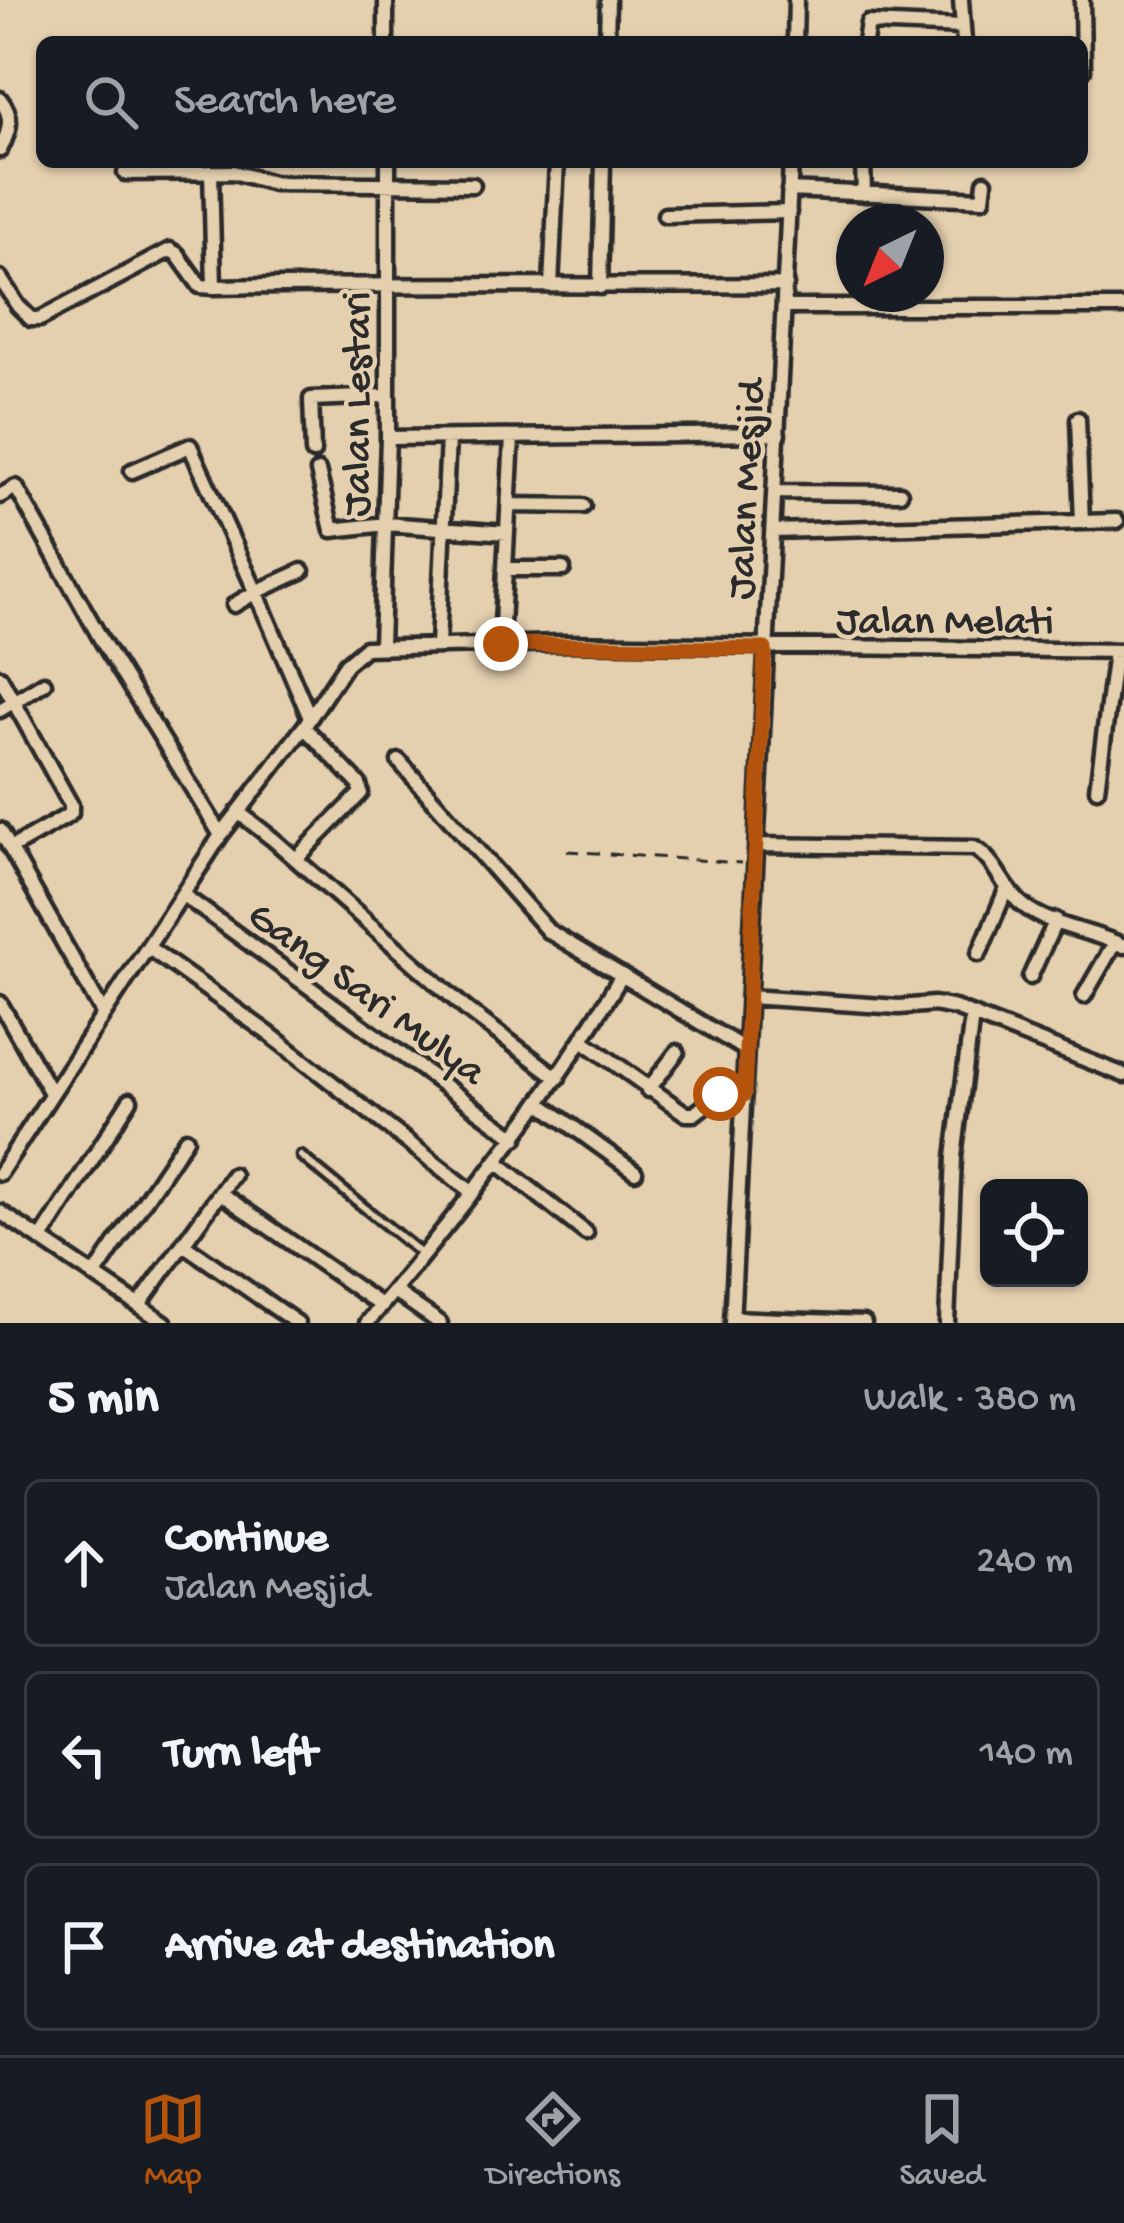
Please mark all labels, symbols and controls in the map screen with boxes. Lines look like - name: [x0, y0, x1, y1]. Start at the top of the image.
- search box: [36, 36, 1088, 168]
- icon: search: [78, 69, 144, 135]
- text: Search here: [174, 76, 396, 129]
- north arrow: [836, 204, 944, 312]
- street label: Jalan Lestari: [336, 292, 385, 517]
- street label: Jalan Mesjid: [719, 375, 780, 601]
- street label: Jalan Melati: [836, 600, 1054, 649]
- route end: [474, 617, 528, 671]
- street label: Gang Sari Mulya: [236, 893, 495, 1100]
- route start: [693, 1067, 747, 1121]
- map controls: [980, 1179, 1088, 1287]
- button: locate: [980, 1179, 1088, 1287]
- text: 5 min: [48, 1371, 158, 1431]
- text: Walk · 380 m: [864, 1378, 1076, 1424]
- text: Continue: [165, 1514, 328, 1567]
- icon: ahead: [51, 1530, 117, 1596]
- text: 240 m: [976, 1540, 1073, 1586]
- text: Jalan Mesjid: [165, 1567, 370, 1613]
- icon: left: [51, 1722, 117, 1788]
- text: Turn left: [165, 1729, 317, 1782]
- text: 140 m: [980, 1732, 1073, 1778]
- icon: arrive: [51, 1914, 117, 1980]
- text: Arrive at destination: [165, 1921, 554, 1974]
- tab: Map: [140, 2086, 206, 2196]
- tab: Directions: [486, 2086, 620, 2196]
- tab: Saved: [900, 2086, 984, 2196]

